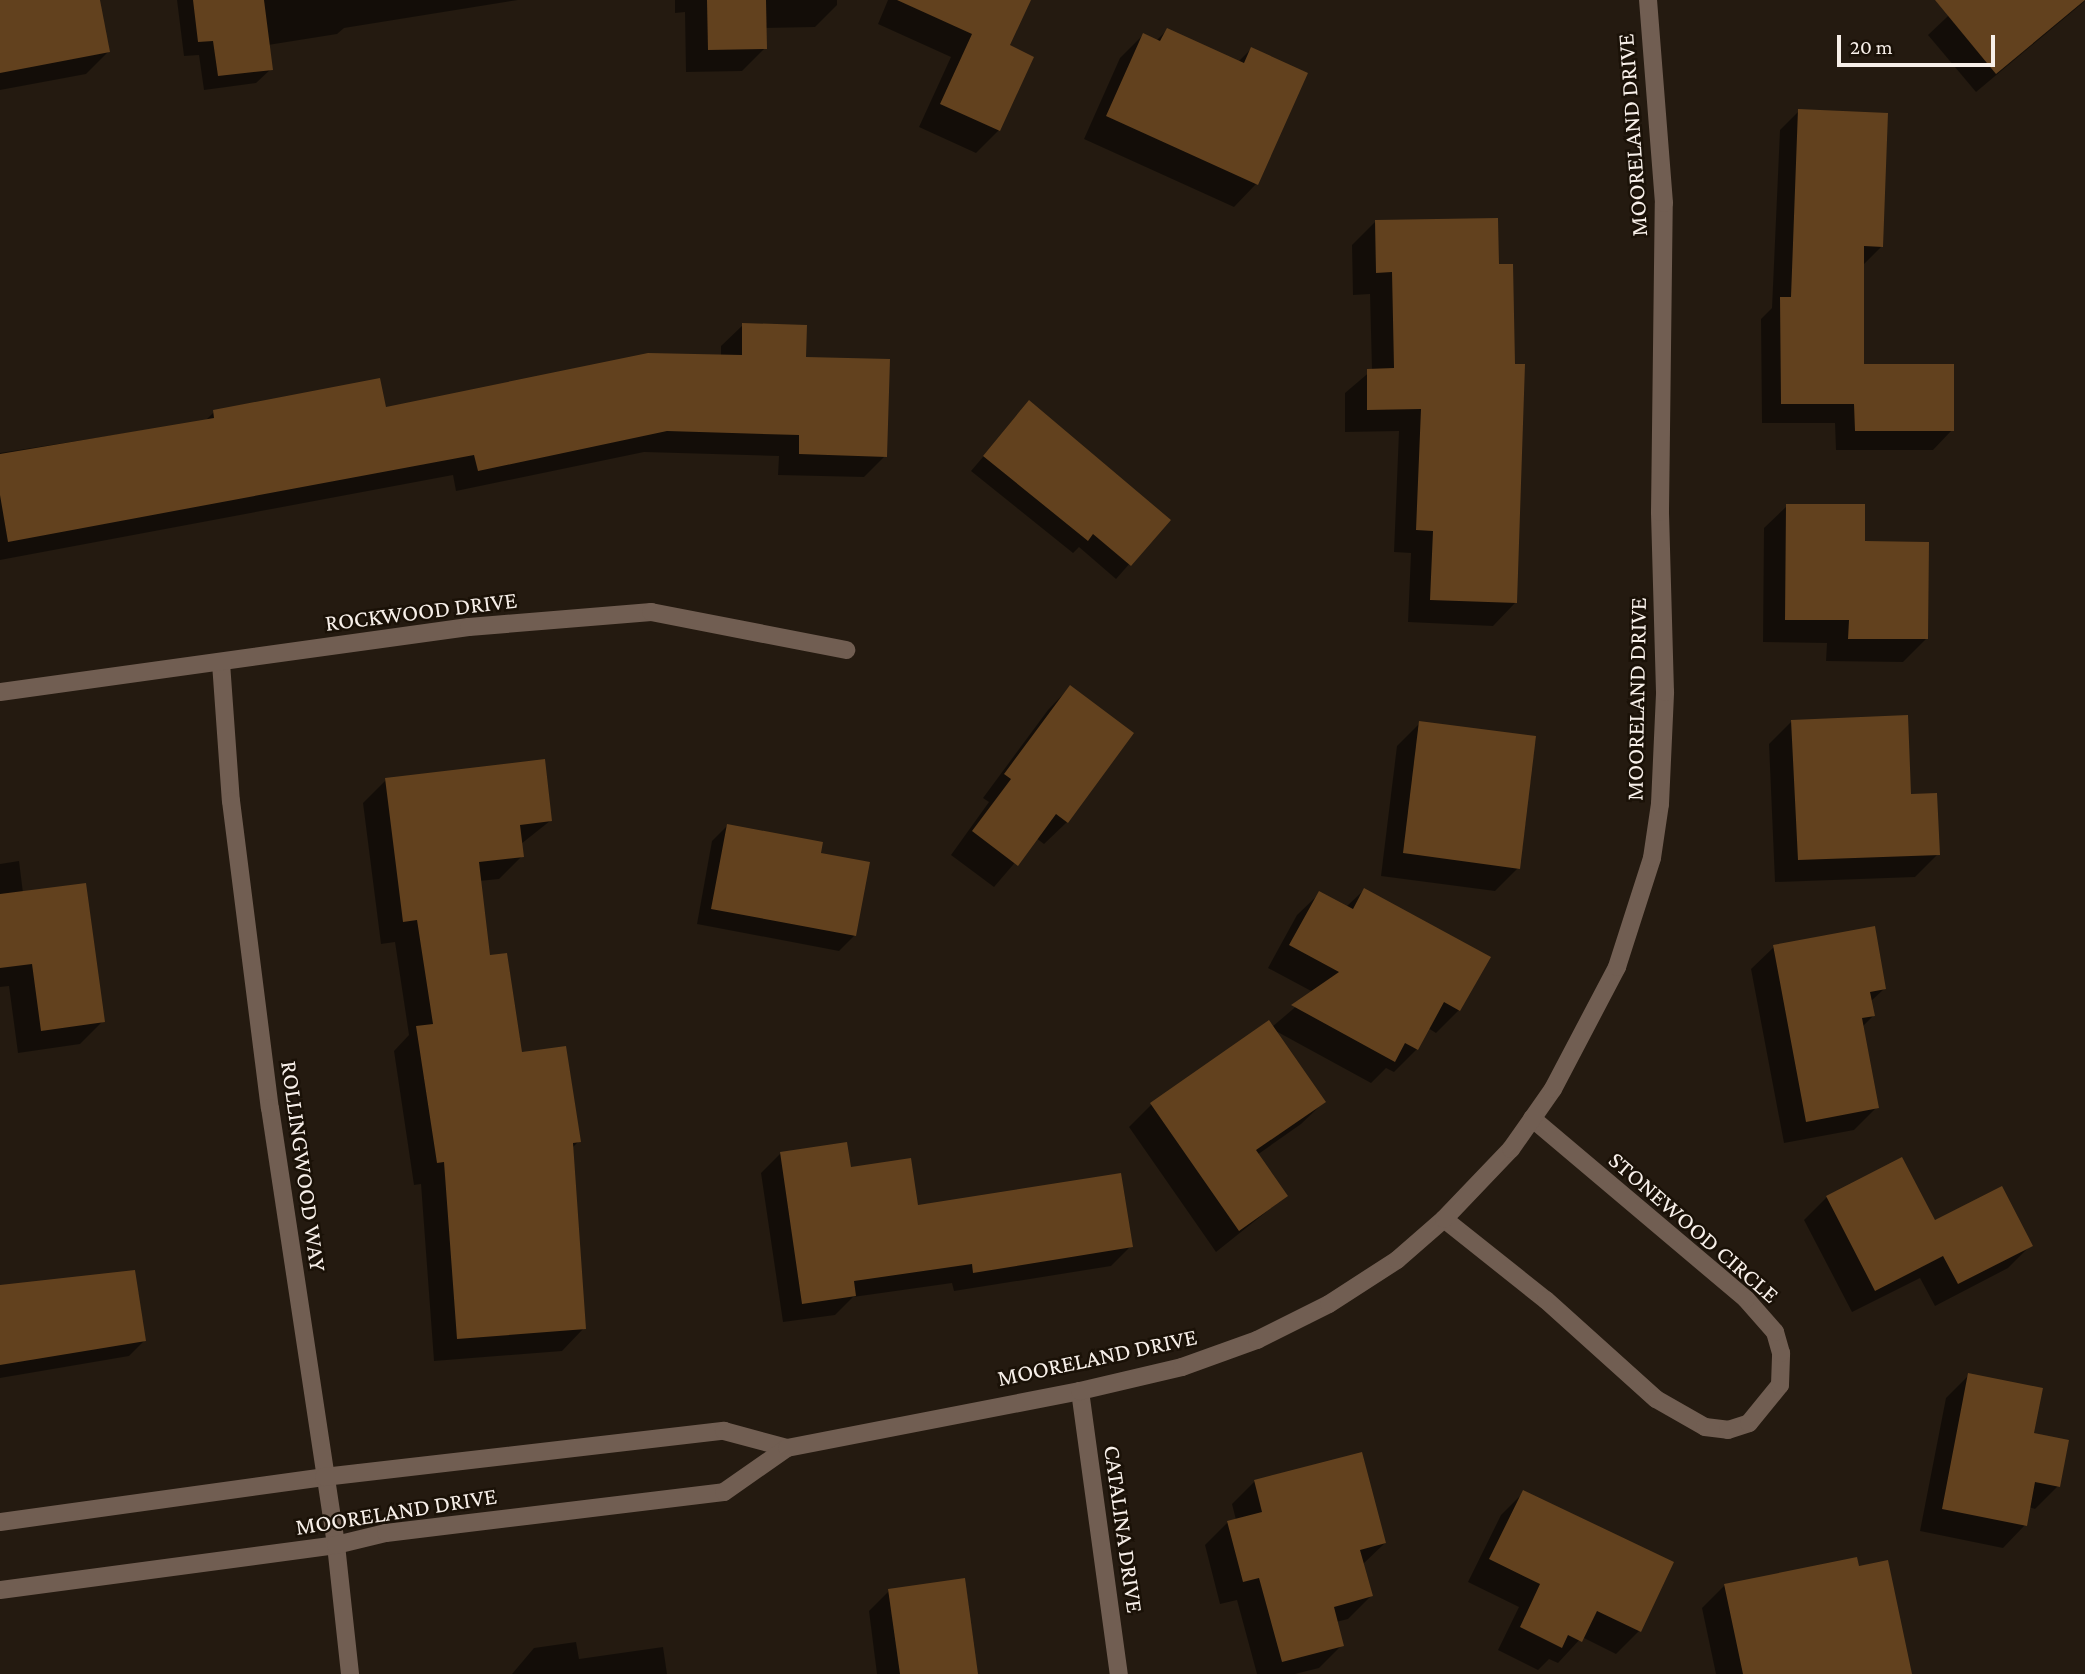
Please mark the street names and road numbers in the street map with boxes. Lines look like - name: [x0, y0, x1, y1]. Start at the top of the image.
- street label: MOORELAND DRIVE: [1611, 32, 1653, 238]
- street label: ROCKWOOD DRIVE: [323, 585, 519, 637]
- street label: MOORELAND DRIVE: [1620, 597, 1652, 801]
- street label: ROLLINGWOOD WAY: [275, 1059, 333, 1273]
- street label: STONEWOOD CIRCLE: [1603, 1145, 1785, 1309]
- street label: MOORELAND DRIVE: [994, 1322, 1200, 1392]
- street label: CATALINA DRIVE: [1098, 1443, 1150, 1615]
- street label: MOORELAND DRIVE: [293, 1481, 499, 1541]

